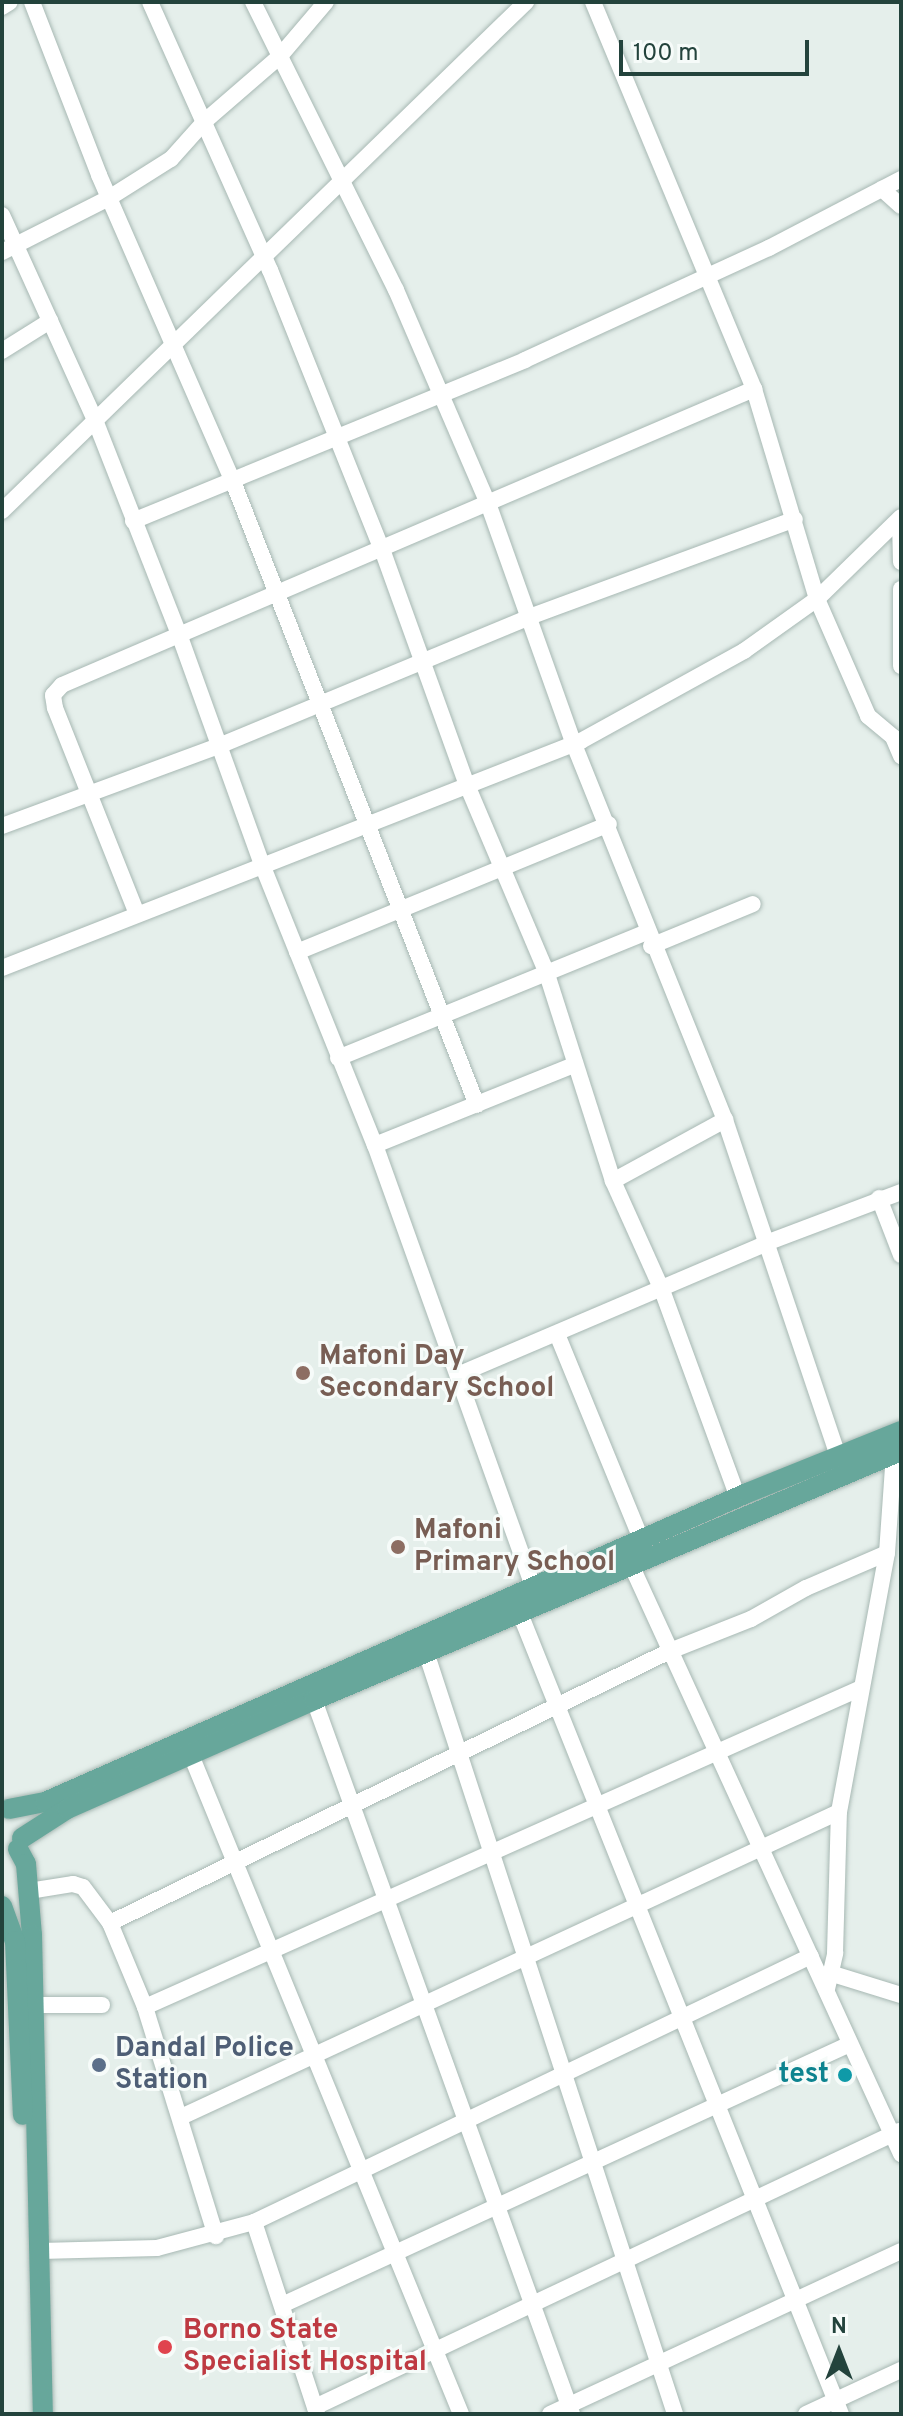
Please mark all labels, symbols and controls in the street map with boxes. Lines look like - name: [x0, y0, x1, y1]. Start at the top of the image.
- scale bar: [623, 24, 813, 74]
- text: 100 m: [633, 39, 699, 69]
- place label: Mafoni Day Secondary School: [319, 1340, 554, 1406]
- marker: Mafoni Day Secondary School: [294, 1364, 312, 1382]
- place label: Mafoni Primary School: [414, 1514, 615, 1580]
- marker: Mafoni Primary School: [389, 1538, 407, 1556]
- place label: Dandal Police Station: [115, 2032, 294, 2098]
- marker: Dandal Police Station: [90, 2056, 108, 2074]
- place label: test: [778, 2058, 829, 2092]
- marker: test: [836, 2066, 854, 2084]
- north arrow: [799, 2312, 879, 2392]
- place label: Borno State Specialist Hospital: [183, 2314, 427, 2380]
- text: N: [831, 2314, 847, 2341]
- marker: Borno State Specialist Hospital: [154, 2336, 176, 2358]

